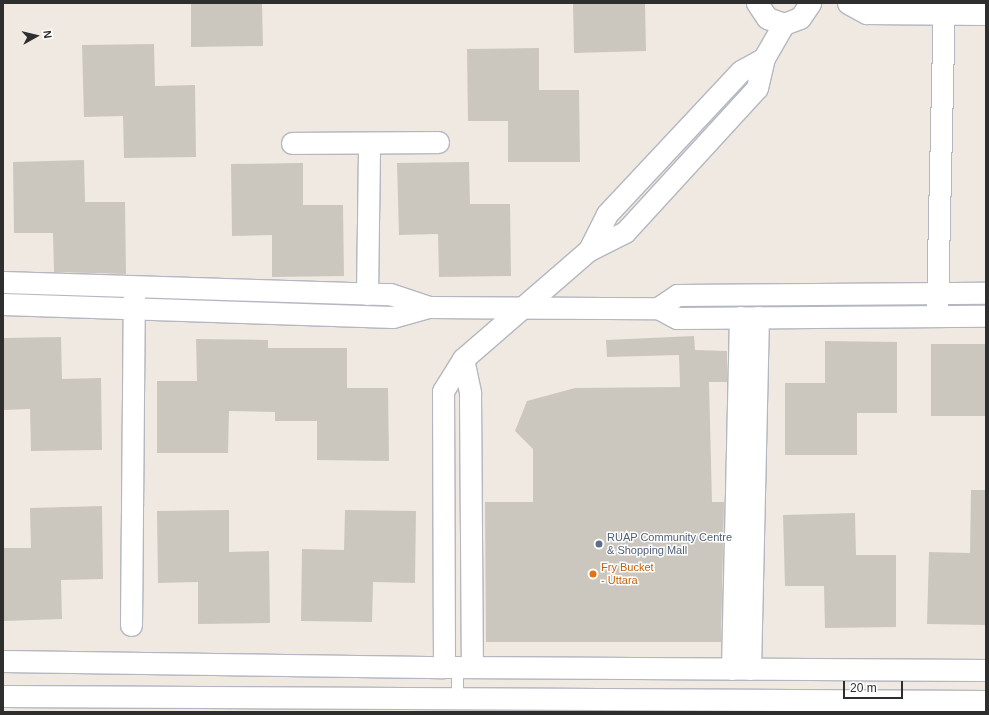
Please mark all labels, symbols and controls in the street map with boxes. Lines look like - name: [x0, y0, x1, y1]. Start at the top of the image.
- north arrow: [16, 16, 56, 56]
- text: N: [41, 30, 54, 39]
- place label: RUAP Community Centre & Shopping Mall: [607, 531, 732, 557]
- marker: RUAP Community Centre & Shopping Mall: [594, 539, 604, 549]
- place label: Fry Bucket - Uttara: [601, 561, 654, 587]
- marker: Fry Bucket - Uttara: [588, 569, 598, 579]
- scale bar: [845, 673, 905, 699]
- text: 20 m: [850, 681, 877, 695]

